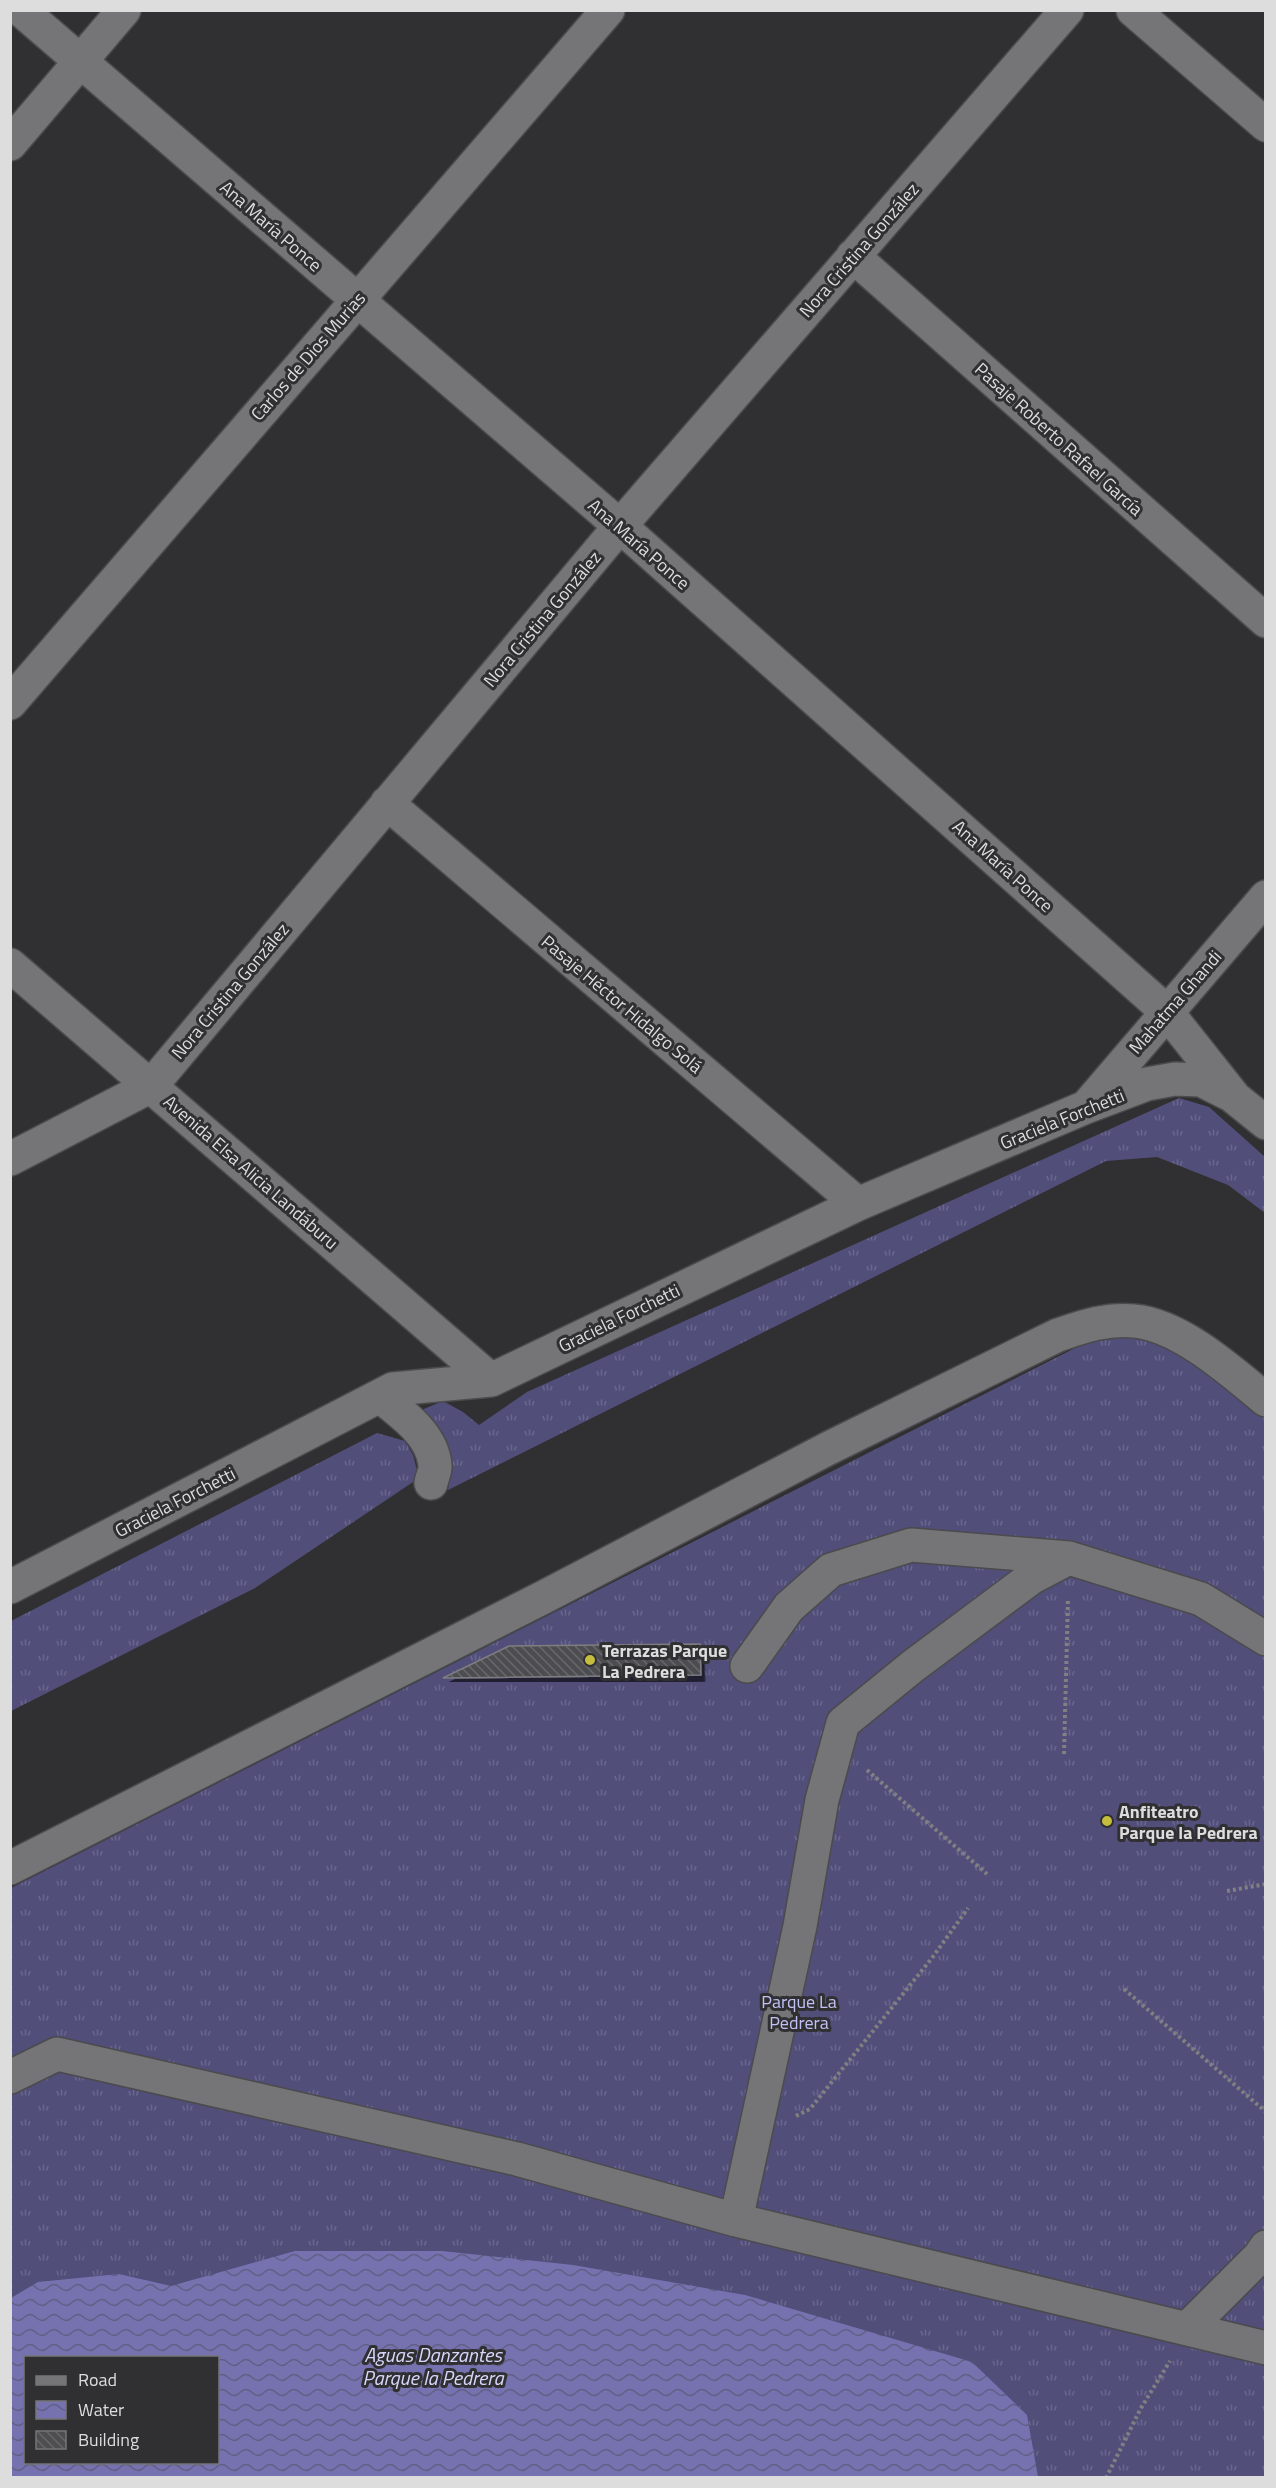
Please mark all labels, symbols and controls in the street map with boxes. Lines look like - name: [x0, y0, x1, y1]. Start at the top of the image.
- street label: Ana María Ponce: [214, 174, 328, 278]
- street label: Nora Cristina González: [793, 177, 925, 323]
- street label: Carlos de Dios Murias: [244, 286, 372, 426]
- street label: Pasaje Roberto Rafael García: [969, 356, 1149, 522]
- street label: Ana María Ponce: [582, 492, 696, 596]
- street label: Nora Cristina González: [477, 545, 607, 693]
- street label: Ana María Ponce: [947, 813, 1059, 919]
- street label: Nora Cristina González: [165, 917, 295, 1065]
- street label: Pasaje Héctor Hidalgo Solá: [536, 928, 708, 1080]
- street label: Mahatma Ghandi: [1122, 944, 1228, 1060]
- street label: Graciela Forchetti: [996, 1082, 1128, 1156]
- street label: Avenida Elsa Alicia Landáburu: [158, 1088, 344, 1256]
- street label: Graciela Forchetti: [554, 1277, 684, 1359]
- street label: Graciela Forchetti: [110, 1460, 240, 1544]
- place label: Terrazas Parque La Pedrera: [602, 1637, 727, 1685]
- marker: Terrazas Parque La Pedrera: [583, 1653, 597, 1667]
- place label: Anfiteatro Parque la Pedrera: [1119, 1798, 1258, 1846]
- marker: Anfiteatro Parque la Pedrera: [1100, 1814, 1114, 1828]
- park label: Parque La Pedrera: [761, 1988, 837, 2036]
- water label: Aguas Danzantes Parque la Pedrera: [363, 2339, 504, 2393]
- legend: [24, 2356, 219, 2464]
- text: Road: [78, 2366, 117, 2393]
- text: Water: [78, 2396, 124, 2423]
- text: Building: [78, 2426, 139, 2453]

